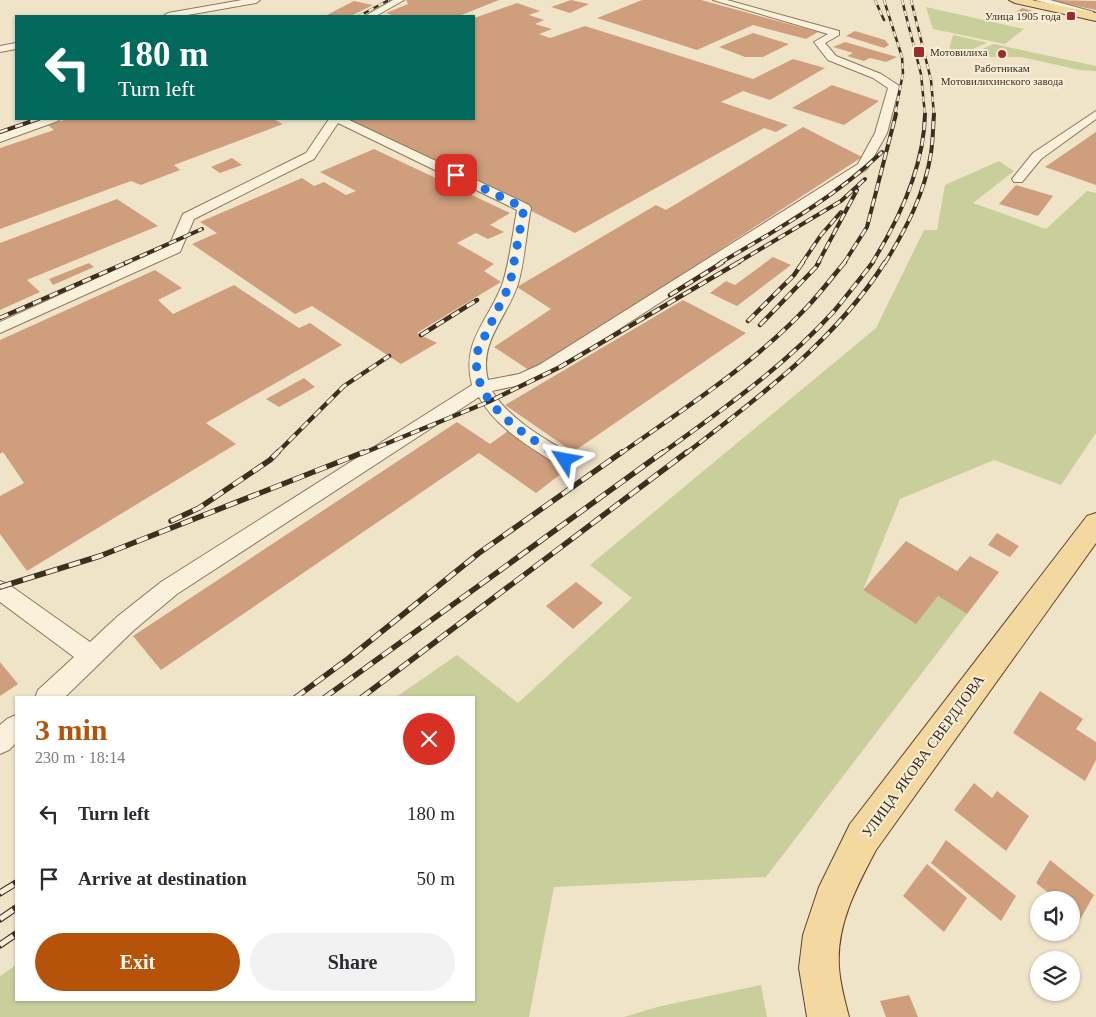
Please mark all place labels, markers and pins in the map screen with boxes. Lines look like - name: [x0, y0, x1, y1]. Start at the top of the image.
- place label: Улица 1905 года: [985, 10, 1061, 22]
- marker: Улица 1905 года: [1065, 10, 1077, 22]
- marker: Мотовилиха: [912, 45, 926, 59]
- place label: Мотовилиха: [930, 46, 988, 58]
- marker: Работникам Мотовилихинского завода: [996, 48, 1008, 60]
- place label: Работникам Мотовилихинского завода: [941, 62, 1063, 87]
- pin: [435, 154, 477, 196]

